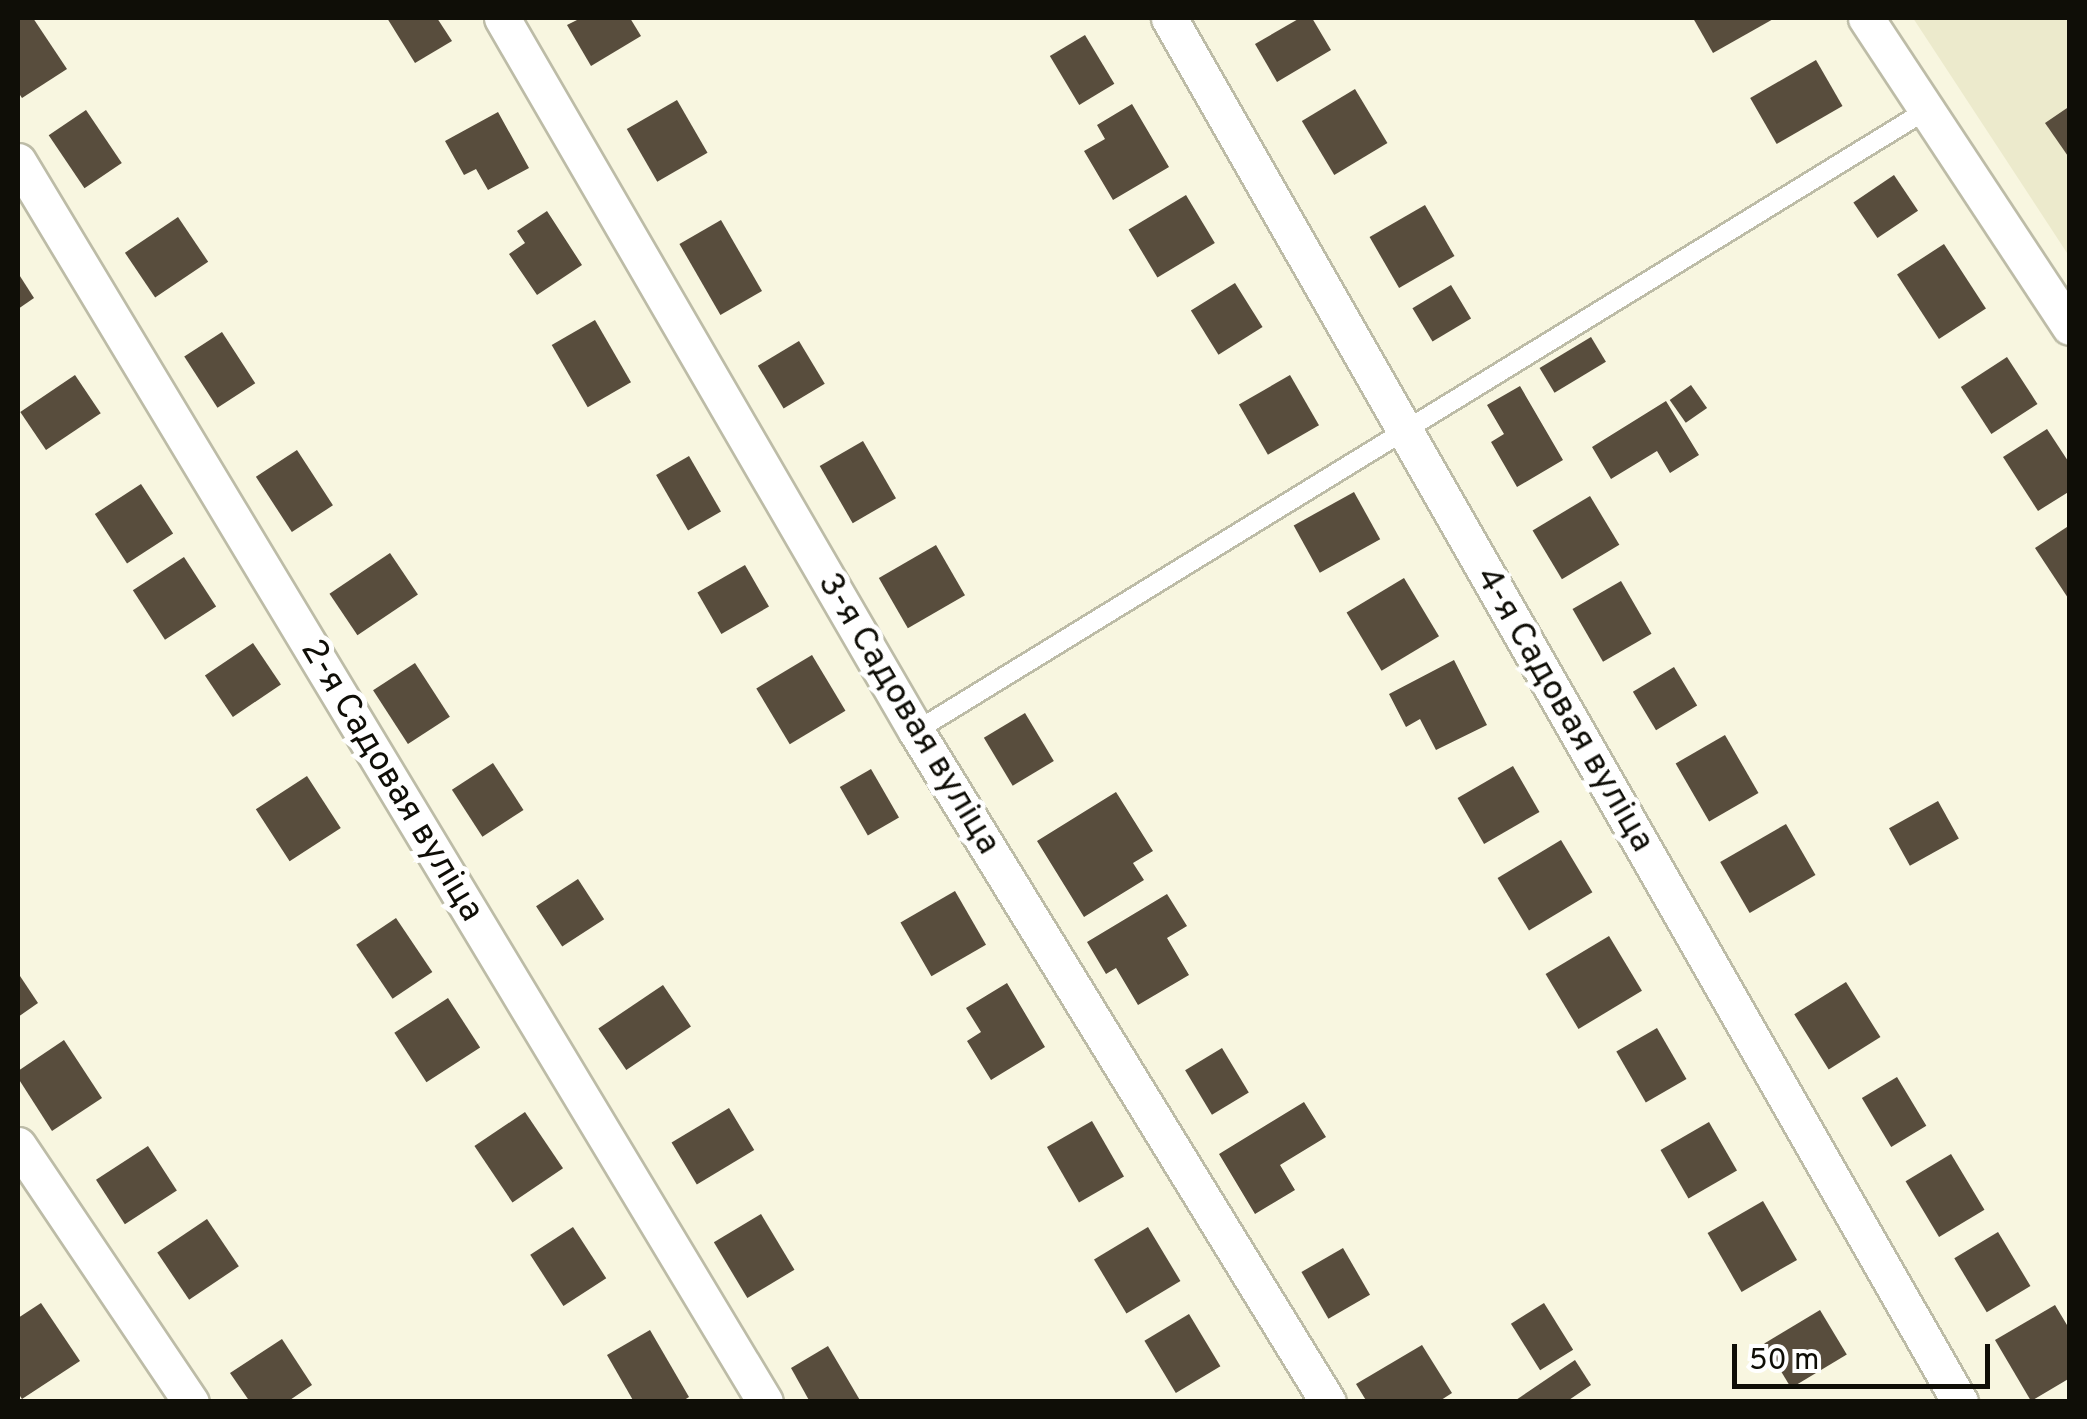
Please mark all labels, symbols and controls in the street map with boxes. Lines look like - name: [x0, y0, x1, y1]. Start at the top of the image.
- street label: 4-я Садовая вуліца: [1465, 560, 1663, 860]
- street label: 3-я Садовая вуліца: [807, 566, 1009, 862]
- street label: 2-я Садовая вуліца: [290, 632, 492, 930]
- scale bar: [1737, 1324, 1994, 1386]
- text: 50 m: [1749, 1343, 1819, 1380]

